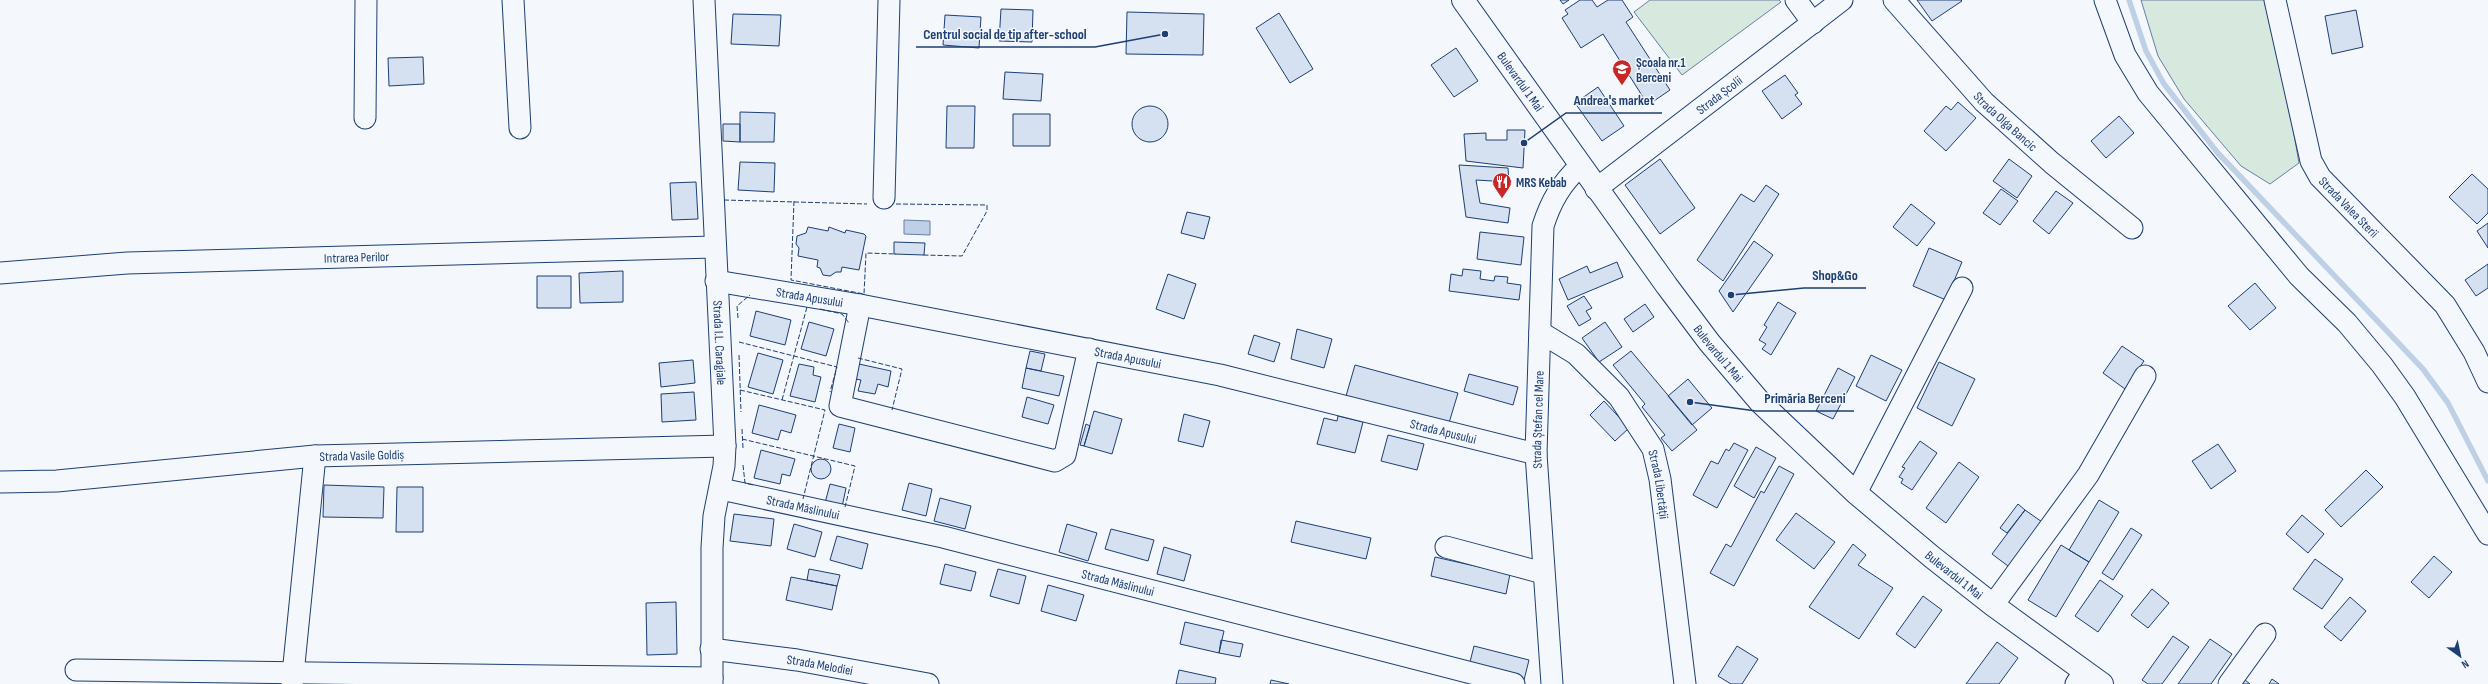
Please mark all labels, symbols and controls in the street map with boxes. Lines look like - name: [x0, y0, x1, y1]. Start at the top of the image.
- callout: Centrul social de tip after-school: [916, 21, 1095, 47]
- text: Centrul social de tip after-school: [923, 26, 1087, 43]
- street label: Bulevardul 1 Mai: [1494, 49, 1547, 115]
- place label: Școala nr.1 Berceni: [1636, 55, 1686, 86]
- school or university icon: Școala nr.1 Berceni: [1611, 58, 1633, 86]
- street label: Strada Școlii: [1693, 72, 1746, 118]
- callout: Andrea's market: [1566, 87, 1662, 113]
- street label: Strada Olga Bancic: [1970, 89, 2040, 155]
- text: Andrea's market: [1573, 92, 1655, 109]
- restaurant icon: MRS Kebab: [1491, 171, 1513, 199]
- street label: Strada Valea Sterii: [2315, 174, 2382, 241]
- place label: MRS Kebab: [1516, 175, 1567, 191]
- street label: Intrarea Perilor: [324, 249, 390, 267]
- callout: Shop&Go: [1804, 262, 1866, 288]
- text: Shop&Go: [1812, 267, 1858, 284]
- street label: Strada Apusului: [775, 284, 844, 311]
- street label: Strada I.L. Caragiale: [709, 300, 729, 386]
- street label: Bulevardul 1 Mai: [1690, 322, 1746, 385]
- street label: Strada Apusului: [1093, 344, 1163, 372]
- street label: Strada Ștefan cel Mare: [1529, 370, 1548, 469]
- callout: Primăria Berceni: [1756, 385, 1854, 411]
- text: Primăria Berceni: [1764, 390, 1846, 407]
- street label: Strada Apusului: [1408, 416, 1478, 448]
- street label: Strada Vasile Goldiș: [319, 447, 405, 465]
- street label: Strada Libertății: [1644, 448, 1672, 520]
- street label: Strada Măslinului: [765, 492, 841, 523]
- street label: Bulevardul 1 Mai: [1921, 548, 1986, 603]
- street label: Strada Măslinului: [1080, 566, 1156, 600]
- north arrow: [2440, 636, 2480, 676]
- street label: Strada Melodiei: [786, 652, 854, 679]
- text: N: [2459, 657, 2471, 671]

